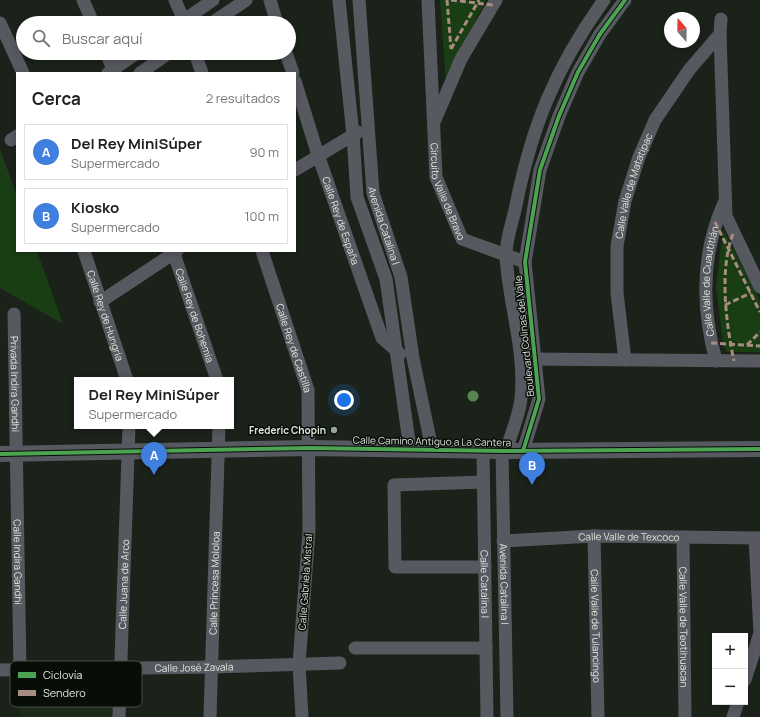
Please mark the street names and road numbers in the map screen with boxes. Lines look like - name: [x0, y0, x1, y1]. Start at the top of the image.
- street label: Calle Valle de Matatipac: [611, 130, 656, 240]
- street label: Circuito Valle de Bravo: [427, 143, 469, 242]
- street label: Calle Rey de España: [319, 175, 363, 267]
- street label: Avenida Catalina I: [366, 186, 403, 266]
- street label: Calle Valle de Cuautitlán: [699, 224, 722, 338]
- street label: Calle Rey de Bohemia: [172, 266, 217, 364]
- street label: Calle Rey de Hungría: [84, 268, 127, 363]
- street label: Boulevard Colinas del Valle: [511, 274, 537, 397]
- street label: Calle Rey de Castilla: [273, 301, 315, 394]
- street label: Privada Indira Gandhi: [7, 336, 23, 432]
- street label: Calle Camino Antiguo a La Cantera: [353, 433, 511, 449]
- street label: Calle Indira Gandhi: [10, 519, 26, 605]
- street label: Calle Valle de Texcoco: [578, 529, 680, 544]
- street label: Calle Princesa Mololoa: [206, 531, 223, 635]
- street label: Calle Gabriela Mistral: [295, 533, 315, 631]
- street label: Calle Juana de Arco: [115, 539, 132, 629]
- street label: Avenida Catalina I: [497, 543, 512, 625]
- street label: Calle Catalina I: [477, 550, 493, 618]
- street label: Calle Valle de Teotihuacan: [676, 567, 692, 687]
- street label: Calle Valle de Tulancingo: [588, 569, 604, 683]
- street label: Calle José Zavala: [155, 659, 234, 675]

